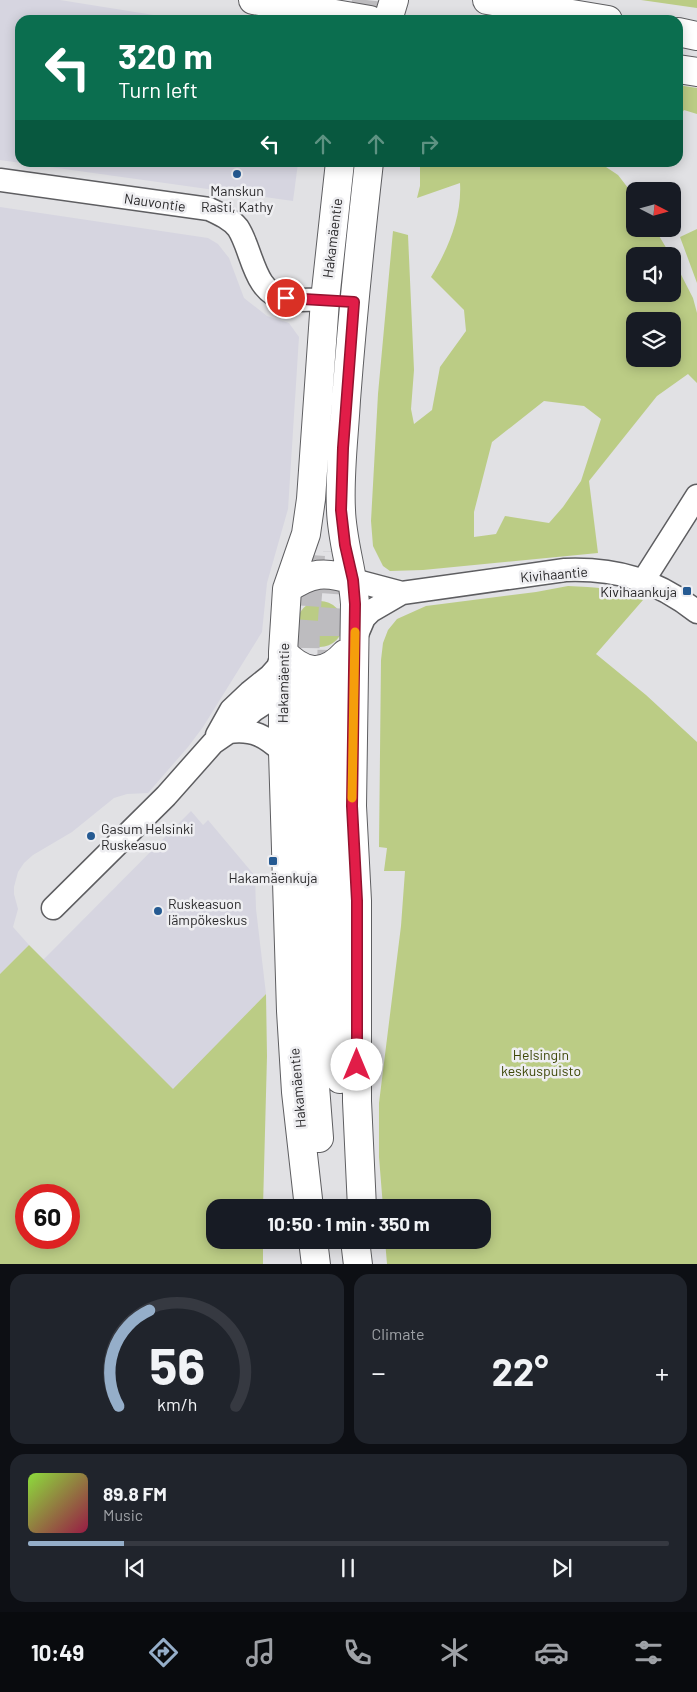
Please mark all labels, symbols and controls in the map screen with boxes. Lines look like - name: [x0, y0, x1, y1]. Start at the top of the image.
- text: 320 m: [118, 34, 213, 76]
- icon: left: [35, 35, 100, 100]
- text: Turn left: [118, 76, 198, 102]
- icon: left: [256, 130, 284, 158]
- icon: ahead: [309, 130, 337, 158]
- icon: ahead: [362, 130, 390, 158]
- icon: right: [415, 130, 443, 158]
- marker: Manskun Rasti, Kathy: [231, 168, 243, 180]
- place label: Manskun Rasti, Kathy: [201, 182, 274, 215]
- north arrow: [626, 182, 681, 238]
- map controls: [626, 182, 681, 367]
- street label: Nauvontie: [123, 189, 187, 215]
- street label: Hakamäentie: [319, 197, 345, 279]
- button: sound: [626, 247, 681, 302]
- pin: [265, 277, 307, 319]
- icon: arrive: [272, 284, 300, 312]
- button: layers: [626, 312, 681, 367]
- street label: Kivihaantie: [519, 563, 589, 585]
- place label: Kivihaankuja: [600, 583, 677, 600]
- marker: Kivihaankuja: [681, 585, 693, 597]
- street label: Hakamäentie: [274, 643, 292, 723]
- place label: Gasum Helsinki Ruskeasuo: [101, 820, 194, 853]
- marker: Gasum Helsinki Ruskeasuo: [85, 830, 97, 842]
- marker: Hakamäenkuja: [267, 855, 279, 867]
- place label: Hakamäenkuja: [228, 869, 318, 886]
- place label: Ruskeasuon lämpökeskus: [168, 895, 247, 928]
- marker: Ruskeasuon lämpökeskus: [152, 905, 164, 917]
- position arrow: [330, 1038, 382, 1090]
- park label: Helsingin keskuspuisto: [501, 1046, 581, 1079]
- street label: Hakamäentie: [285, 1047, 309, 1129]
- speed limit sign: 60: [15, 1184, 80, 1249]
- text: 10:50 · 1 min · 350 m: [267, 1212, 430, 1235]
- text: Climate: [372, 1324, 424, 1343]
- text: 56: [149, 1333, 205, 1395]
- text: 22°: [492, 1348, 549, 1394]
- text: −: [372, 1355, 386, 1389]
- text: +: [655, 1355, 669, 1389]
- text: km/h: [157, 1393, 197, 1415]
- text: 89.8 FM: [103, 1482, 167, 1505]
- text: Music: [103, 1505, 143, 1524]
- icon: previous: [121, 1554, 149, 1582]
- icon: pause: [334, 1554, 362, 1582]
- icon: next: [548, 1554, 576, 1582]
- icon: directions: [146, 1635, 181, 1670]
- icon: music: [243, 1635, 278, 1670]
- icon: phone: [340, 1635, 375, 1670]
- icon: climate: [437, 1635, 472, 1670]
- icon: car: [534, 1635, 569, 1670]
- icon: filters: [631, 1635, 666, 1670]
- text: 10:49: [31, 1639, 84, 1665]

